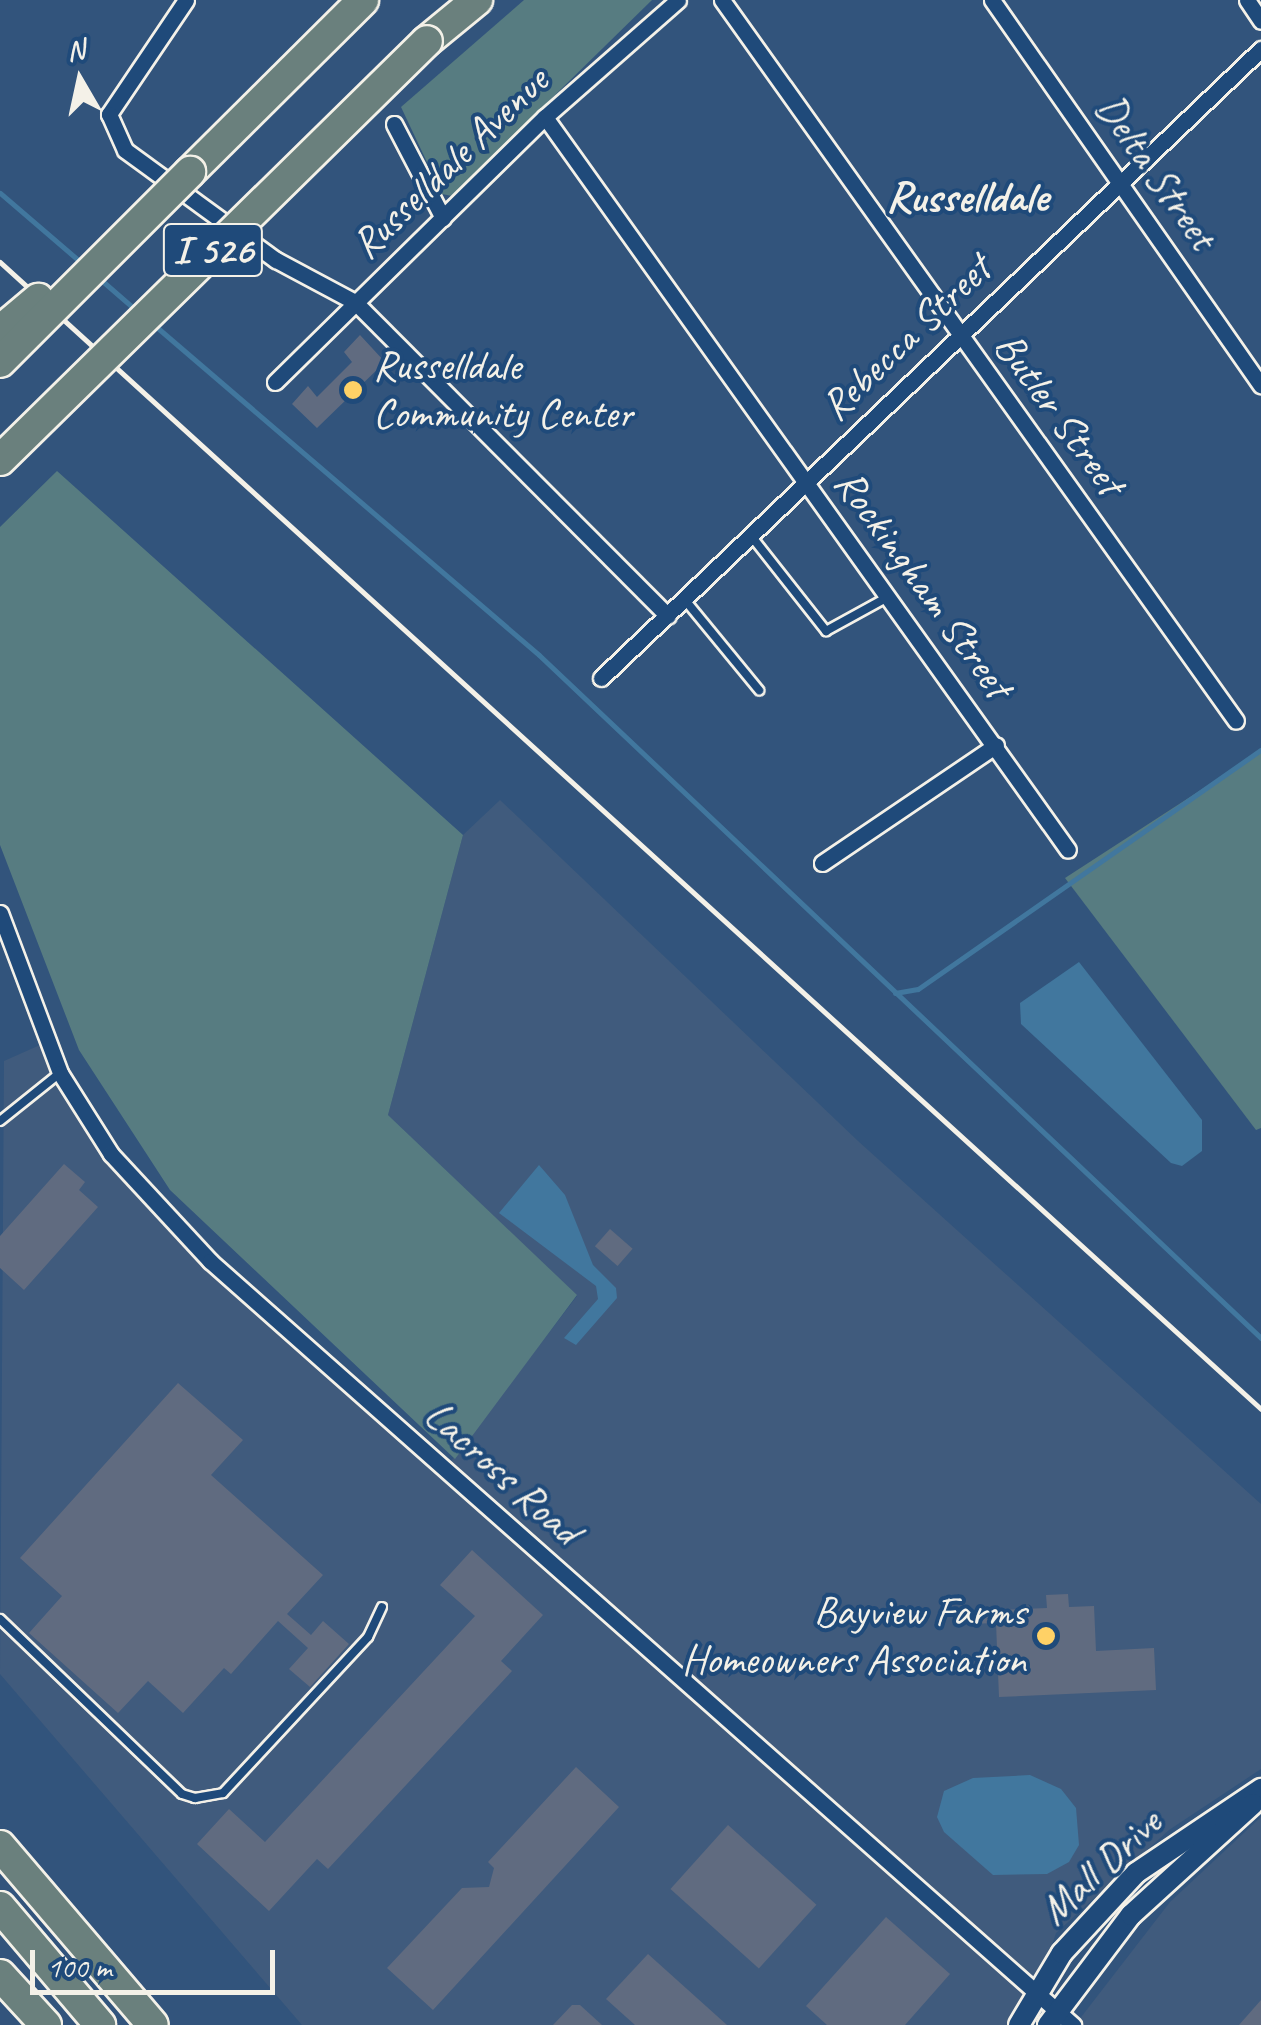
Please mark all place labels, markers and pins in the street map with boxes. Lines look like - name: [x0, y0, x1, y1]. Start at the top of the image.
- place label: Russelldale Community Center: [373, 341, 633, 440]
- marker: Russelldale Community Center: [342, 379, 364, 401]
- place label: Bayview Farms Homeowners Association: [681, 1587, 1026, 1685]
- marker: Bayview Farms Homeowners Association: [1035, 1625, 1057, 1647]

